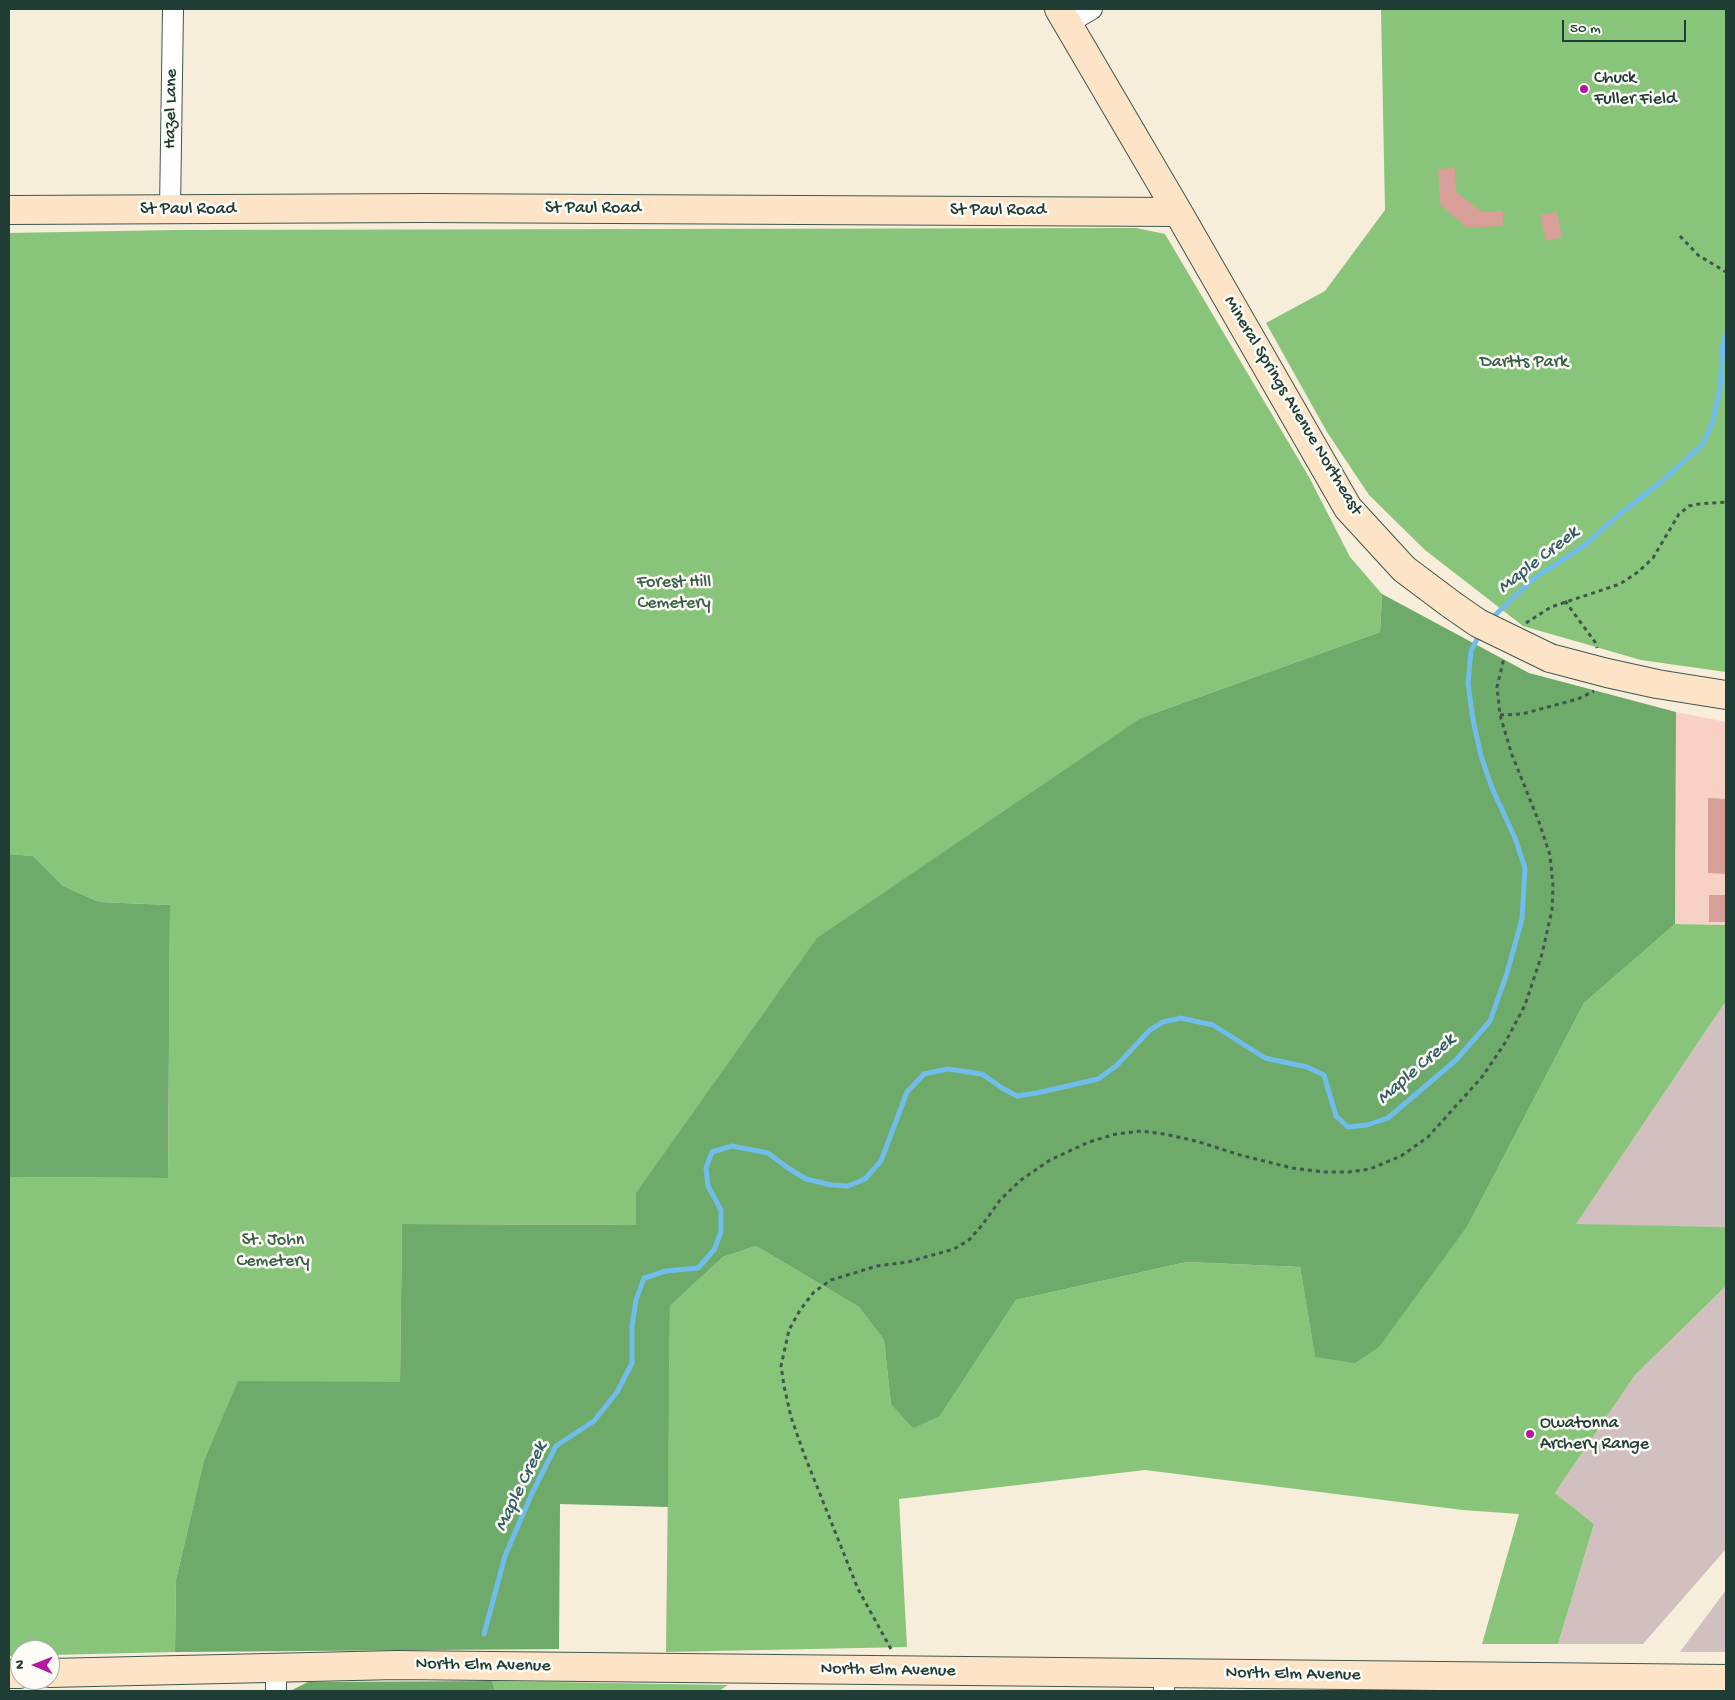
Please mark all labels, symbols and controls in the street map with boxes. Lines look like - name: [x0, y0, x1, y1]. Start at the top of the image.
- scale bar: [1565, 10, 1689, 42]
- text: 50 m: [1570, 20, 1601, 38]
- place label: Chuck Fuller Field: [1594, 68, 1676, 110]
- street label: Hazel Lane: [161, 69, 183, 149]
- marker: Chuck Fuller Field: [1578, 83, 1590, 95]
- street label: St Paul Road: [545, 198, 641, 220]
- street label: St Paul Road: [140, 199, 236, 221]
- street label: St Paul Road: [950, 200, 1046, 222]
- street label: Mineral Springs Avenue Northeast: [1218, 292, 1366, 520]
- park label: Dartts Park: [1480, 352, 1568, 374]
- water label: Maple Creek: [1494, 522, 1584, 600]
- park label: Forest Hill Cemetery: [637, 572, 711, 614]
- water label: Maple Creek: [1373, 1030, 1461, 1110]
- park label: St. John Cemetery: [237, 1230, 309, 1272]
- place label: Owatonna Archery Range: [1540, 1413, 1649, 1456]
- marker: Owatonna Archery Range: [1524, 1428, 1536, 1440]
- water label: Maple Creek: [491, 1439, 553, 1535]
- north arrow: [10, 1640, 60, 1690]
- street label: North Elm Avenue: [415, 1654, 551, 1678]
- street label: North Elm Avenue: [820, 1659, 956, 1683]
- text: N: [12, 1660, 29, 1669]
- street label: North Elm Avenue: [1225, 1663, 1361, 1687]

